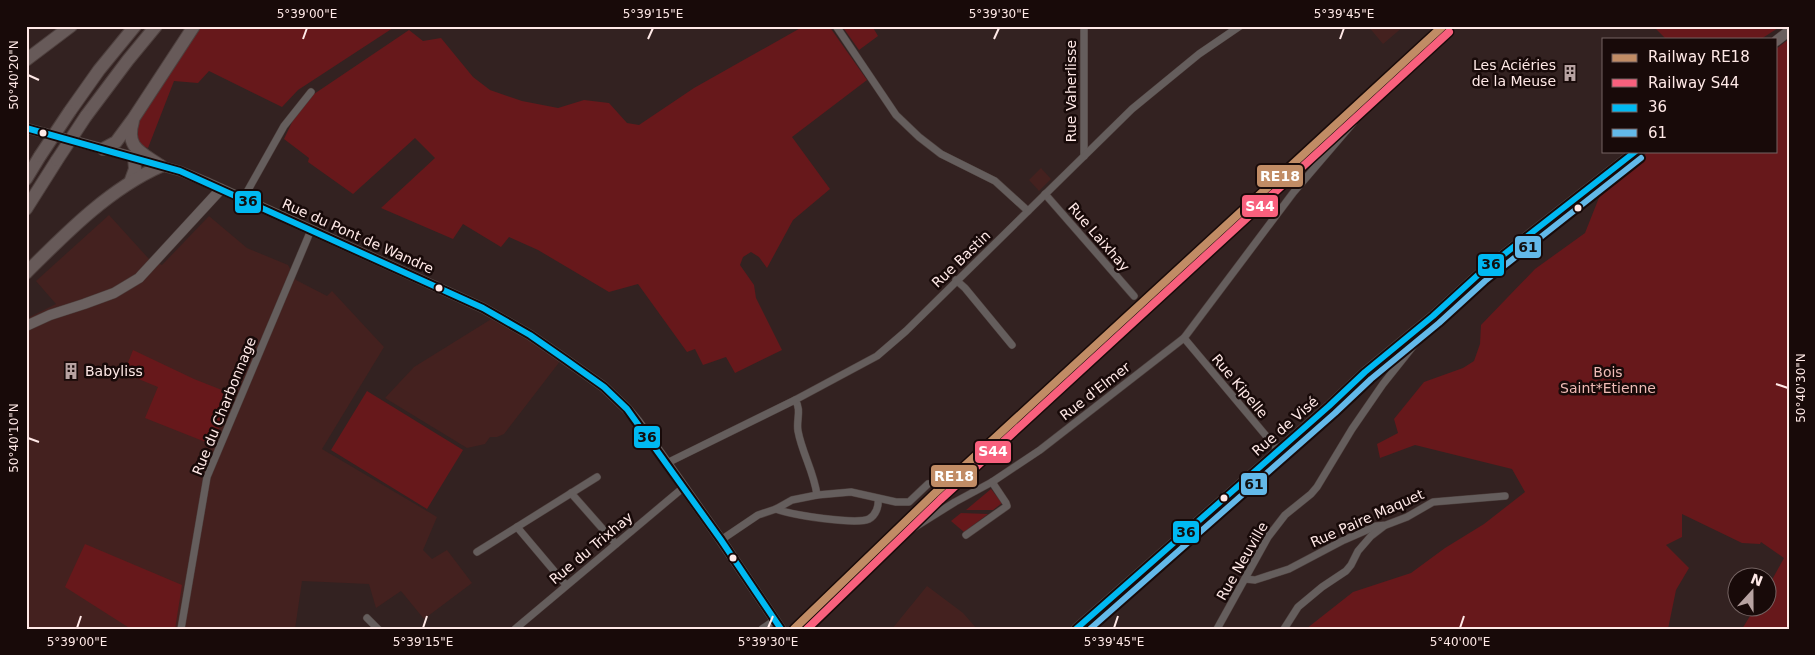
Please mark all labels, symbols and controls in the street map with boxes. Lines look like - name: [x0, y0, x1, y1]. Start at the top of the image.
- text: 5°39'00"E: [277, 7, 337, 21]
- text: 5°39'15"E: [623, 7, 683, 21]
- text: 5°39'30"E: [969, 7, 1029, 21]
- text: 5°39'45"E: [1314, 7, 1374, 21]
- legend: [1602, 38, 1778, 152]
- text: 50°40'20"N: [7, 40, 21, 110]
- street label: Rue Vaherlisse: [1063, 40, 1079, 142]
- text: Railway RE18: [1648, 48, 1750, 66]
- place label: Les Aciéries de la Meuse: [1472, 57, 1556, 89]
- building icon: Les Aciéries de la Meuse: [1560, 63, 1580, 83]
- text: Railway S44: [1648, 74, 1739, 92]
- text: 36: [1648, 98, 1667, 116]
- text: 61: [1648, 124, 1667, 142]
- unlabelled marker: [38, 128, 48, 138]
- line badge: RE18: [1256, 164, 1304, 188]
- text: RE18: [1260, 168, 1300, 184]
- line badge: 36: [234, 190, 262, 214]
- text: 36: [238, 193, 258, 209]
- line badge: S44: [1241, 194, 1279, 218]
- street label: Rue du Pont de Wandre: [280, 195, 436, 277]
- text: S44: [1245, 198, 1275, 214]
- street label: Rue Laixhay: [1065, 200, 1133, 274]
- unlabelled marker: [1573, 203, 1583, 213]
- street label: Rue Bastin: [929, 227, 993, 291]
- line badge: 61: [1514, 235, 1542, 259]
- text: 61: [1518, 239, 1538, 255]
- line badge: 36: [1477, 253, 1505, 277]
- text: 36: [1481, 256, 1501, 272]
- unlabelled marker: [434, 283, 444, 293]
- street label: Rue du Charbonnage: [189, 335, 259, 477]
- street label: Rue Kipelle: [1209, 351, 1271, 421]
- text: 50°40'30"N: [1794, 353, 1808, 423]
- street label: Rue d'Elmer: [1057, 359, 1133, 423]
- building icon: Babyliss: [61, 361, 81, 381]
- place label: Babyliss: [85, 363, 143, 379]
- park label: Bois Saint*Etienne: [1560, 364, 1656, 396]
- street label: Rue de Visé: [1249, 393, 1321, 459]
- text: 50°40'10"N: [7, 403, 21, 473]
- line badge: 36: [633, 425, 661, 449]
- text: 36: [637, 429, 657, 445]
- line badge: S44: [974, 440, 1012, 464]
- text: S44: [978, 443, 1008, 459]
- line badge: RE18: [930, 464, 978, 488]
- text: RE18: [934, 468, 974, 484]
- line badge: 61: [1240, 472, 1268, 496]
- text: 61: [1244, 476, 1264, 492]
- street label: Rue Paire Maquet: [1308, 486, 1427, 550]
- unlabelled marker: [1219, 493, 1229, 503]
- street label: Rue du Trixhay: [546, 509, 636, 587]
- street label: Rue Neuville: [1213, 519, 1271, 603]
- line badge: 36: [1172, 520, 1200, 544]
- text: 36: [1176, 524, 1196, 540]
- unlabelled marker: [728, 553, 738, 563]
- north arrow: [1728, 568, 1778, 618]
- text: N: [1748, 570, 1765, 589]
- text: 5°39'00"E: [47, 635, 107, 649]
- text: 5°39'15"E: [393, 635, 453, 649]
- text: 5°39'30"E: [738, 635, 798, 649]
- text: 5°39'45"E: [1084, 635, 1144, 649]
- text: 5°40'00"E: [1430, 635, 1490, 649]

